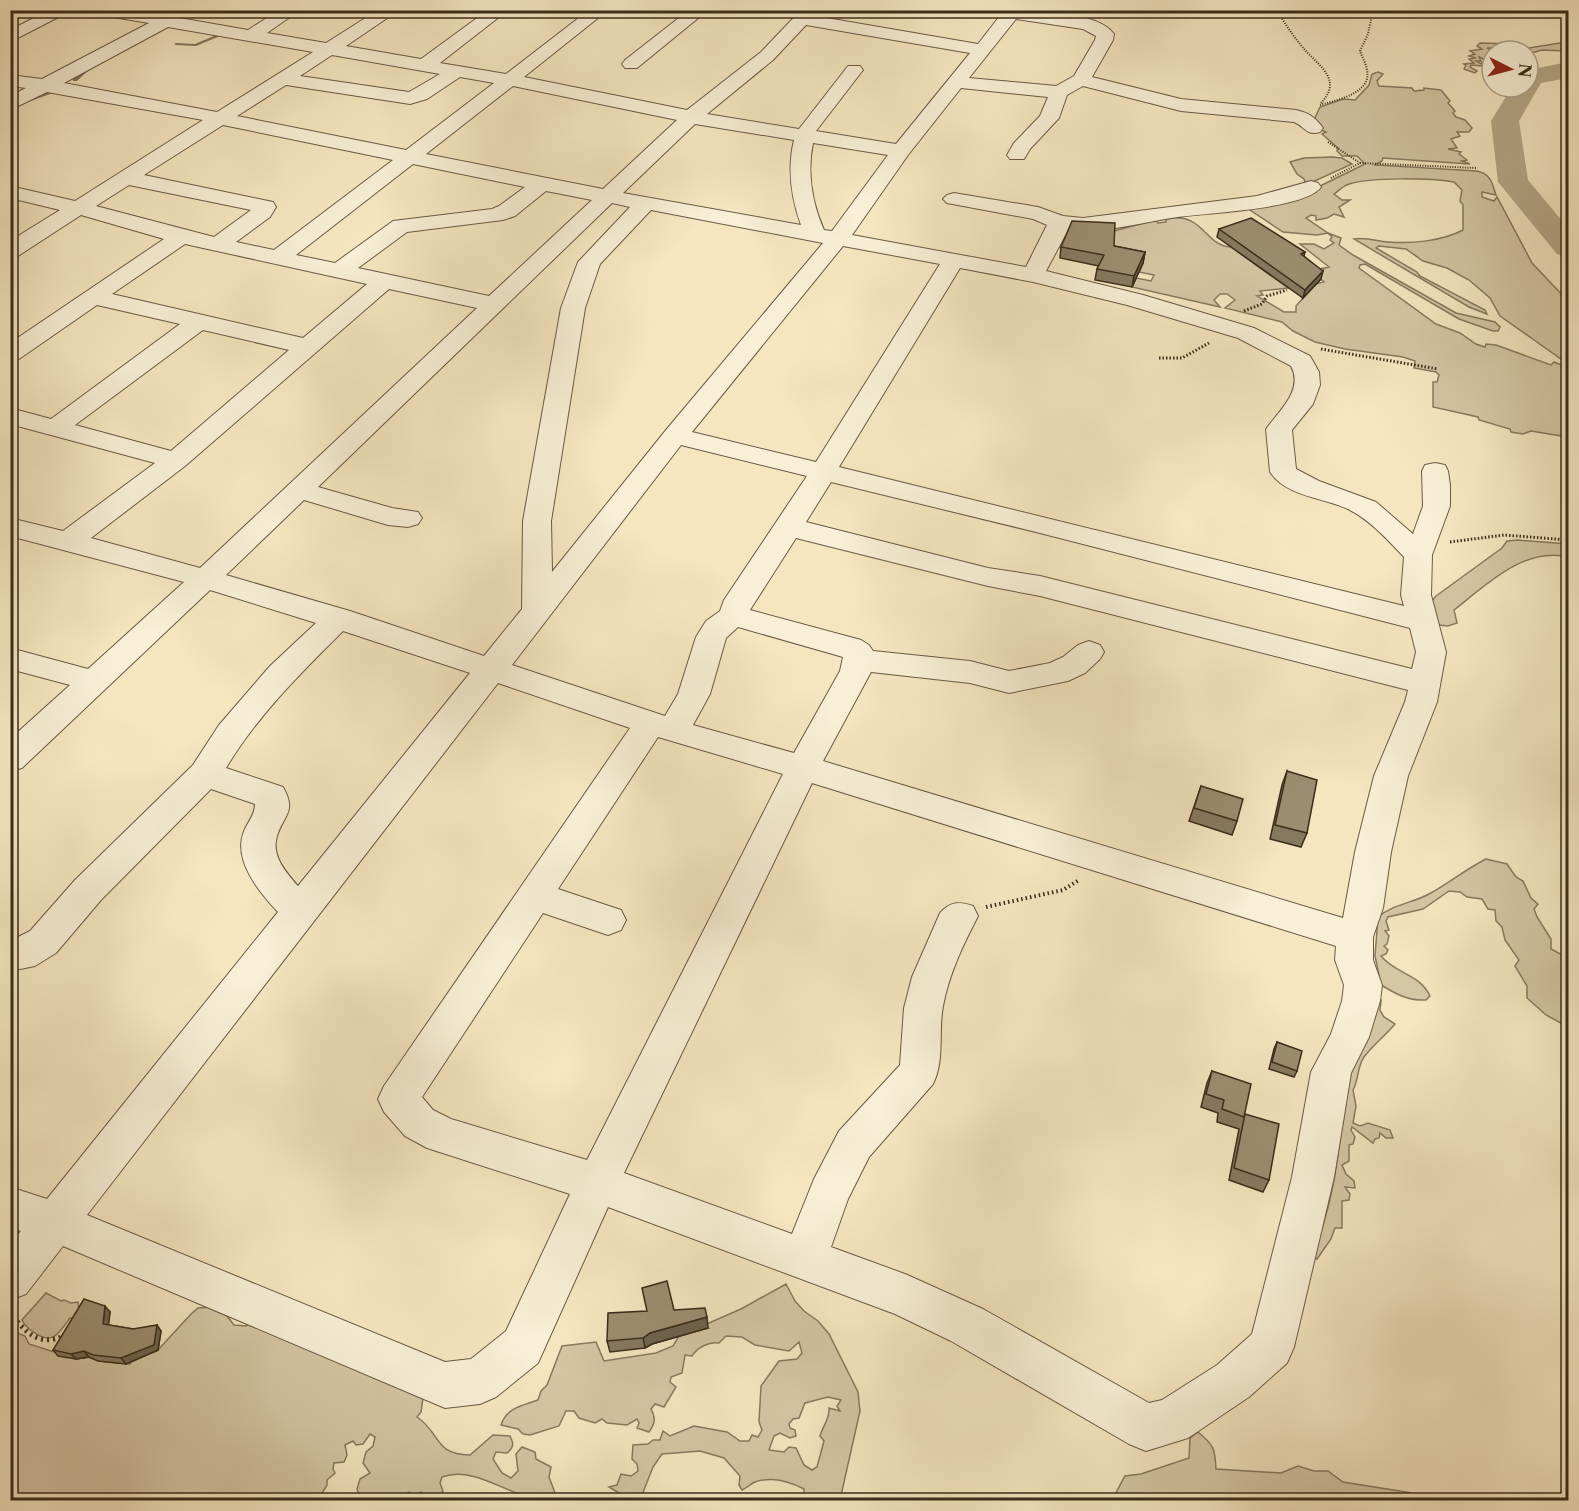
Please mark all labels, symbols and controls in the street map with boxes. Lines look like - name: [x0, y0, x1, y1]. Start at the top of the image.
- north arrow: [1480, 39, 1540, 99]
- text: N: [1514, 63, 1536, 79]

